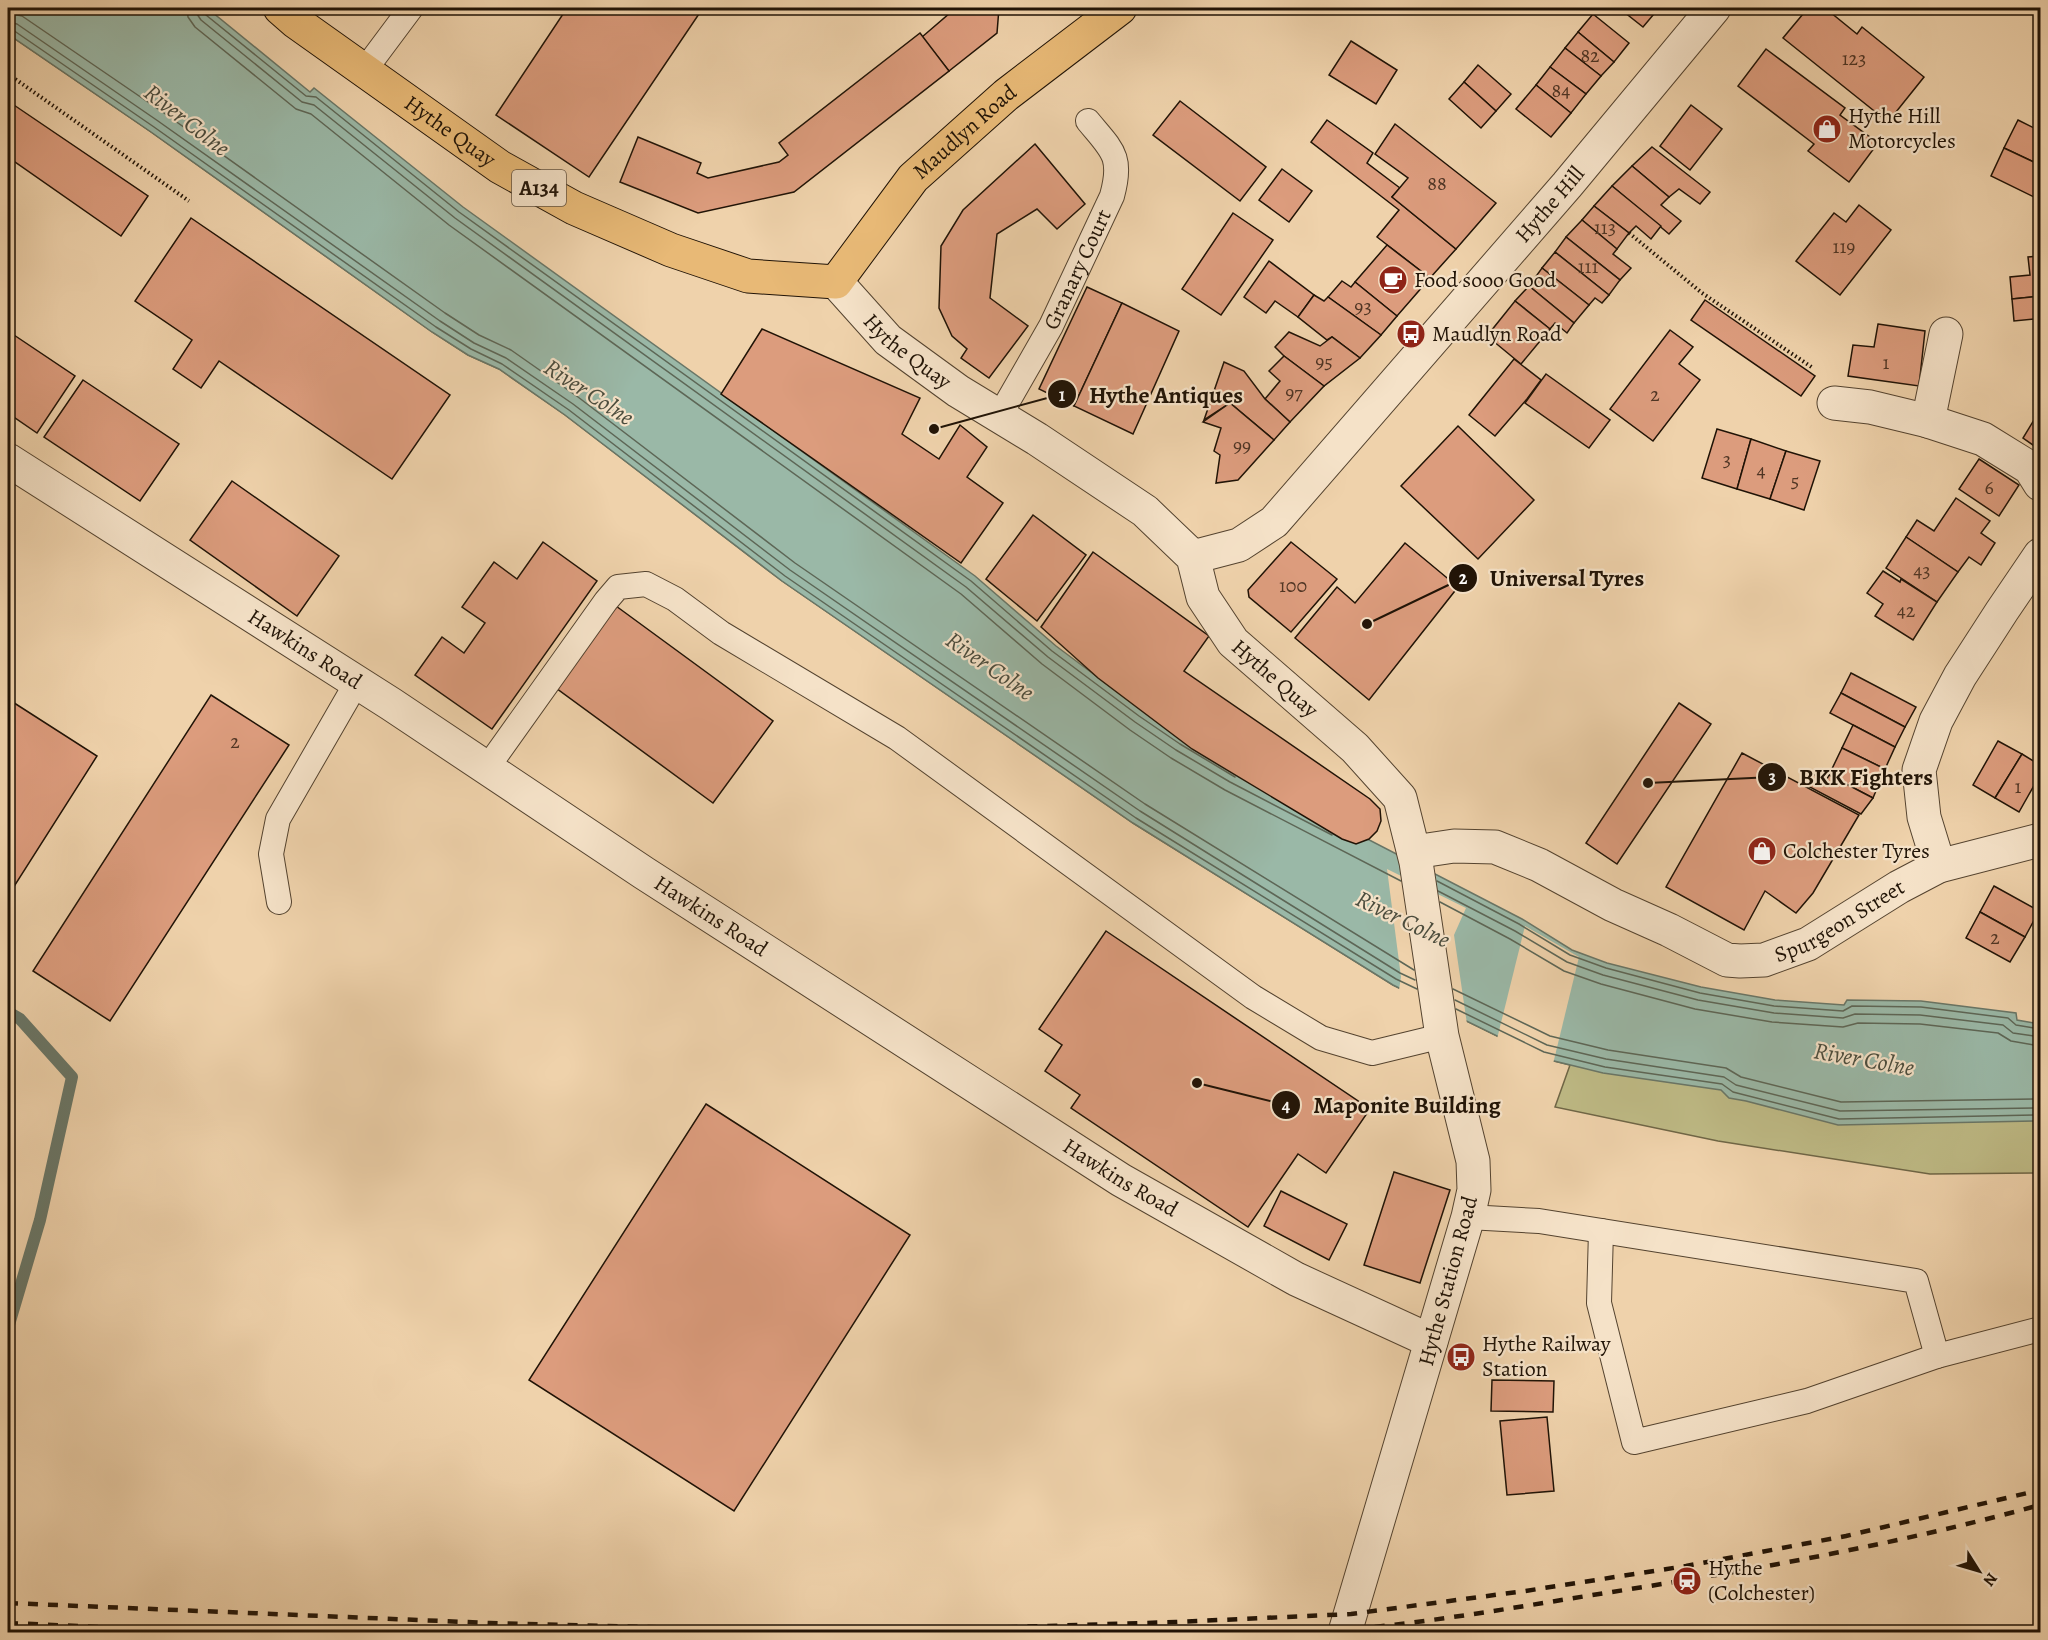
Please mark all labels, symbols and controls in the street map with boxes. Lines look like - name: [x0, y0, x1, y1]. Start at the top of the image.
- house number: 82: [1580, 42, 1600, 69]
- house number: 123: [1842, 45, 1866, 72]
- water label: River Colne: [137, 76, 237, 164]
- street label: Maudlyn Road: [906, 77, 1023, 186]
- house number: 84: [1552, 77, 1570, 104]
- street label: Hythe Quay: [398, 88, 502, 174]
- place label: Hythe Hill Motorcycles: [1848, 101, 1956, 156]
- shop icon: Hythe Hill Motorcycles: [1811, 113, 1843, 145]
- street label: Hythe Hill: [1508, 160, 1591, 249]
- road number: A134: [512, 170, 566, 206]
- house number: 88: [1427, 170, 1447, 197]
- street label: Granary Court: [1036, 204, 1119, 335]
- house number: 113: [1594, 214, 1616, 241]
- house number: 119: [1833, 233, 1855, 260]
- house number: 111: [1578, 253, 1598, 280]
- cafe icon: Food sooo Good: [1377, 264, 1409, 296]
- place label: Food sooo Good: [1414, 265, 1557, 295]
- house number: 93: [1354, 293, 1372, 320]
- street label: Hythe Quay: [856, 307, 958, 396]
- bus stop icon: Maudlyn Road: [1395, 318, 1427, 350]
- place label: Maudlyn Road: [1432, 319, 1562, 349]
- house number: 95: [1315, 348, 1333, 375]
- house number: 1: [1883, 349, 1890, 376]
- water label: River Colne: [538, 351, 640, 433]
- callout: Hythe Antiques: [1047, 373, 1255, 415]
- text: Hythe Antiques: [1089, 379, 1243, 411]
- house number: 97: [1285, 379, 1303, 406]
- house number: 2: [1650, 381, 1660, 408]
- text: 1: [1059, 383, 1066, 407]
- house number: 99: [1233, 432, 1251, 459]
- house number: 3: [1723, 446, 1731, 473]
- house number: 4: [1756, 457, 1766, 484]
- house number: 5: [1791, 467, 1799, 494]
- house number: 6: [1984, 474, 1994, 501]
- callout: Universal Tyres: [1448, 557, 1656, 599]
- house number: 43: [1913, 557, 1931, 584]
- text: Universal Tyres: [1490, 562, 1644, 594]
- text: 2: [1459, 566, 1468, 590]
- house number: 100: [1279, 572, 1307, 599]
- house number: 42: [1897, 597, 1916, 624]
- street label: Hawkins Road: [242, 602, 368, 697]
- water label: River Colne: [939, 624, 1041, 708]
- street label: Hythe Quay: [1225, 632, 1325, 725]
- house number: 2: [230, 728, 240, 755]
- callout: BKK Fighters: [1757, 756, 1945, 798]
- text: BKK Fighters: [1799, 761, 1933, 793]
- text: 3: [1768, 765, 1776, 789]
- house number: 1: [2015, 773, 2022, 800]
- shop icon: Colchester Tyres: [1746, 835, 1778, 867]
- place label: Colchester Tyres: [1783, 836, 1930, 866]
- street label: Hawkins Road: [648, 868, 774, 964]
- street label: Spurgeon Street: [1770, 872, 1910, 970]
- water label: River Colne: [1351, 882, 1456, 956]
- house number: 2: [1990, 924, 2000, 951]
- water label: River Colne: [1811, 1034, 1917, 1084]
- callout: Maponite Building: [1271, 1084, 1513, 1126]
- text: Maponite Building: [1313, 1089, 1502, 1121]
- text: 4: [1282, 1093, 1291, 1117]
- street label: Hawkins Road: [1057, 1131, 1184, 1224]
- street label: Hythe Station Road: [1411, 1193, 1485, 1369]
- place label: Hythe Railway Station: [1482, 1329, 1611, 1384]
- bus stop icon: Hythe Railway Station: [1445, 1341, 1477, 1373]
- north arrow: [1949, 1541, 2009, 1601]
- place label: Hythe (Colchester): [1708, 1553, 1815, 1608]
- station icon: Hythe (Colchester): [1671, 1565, 1703, 1597]
- text: N: [1978, 1568, 2002, 1591]

